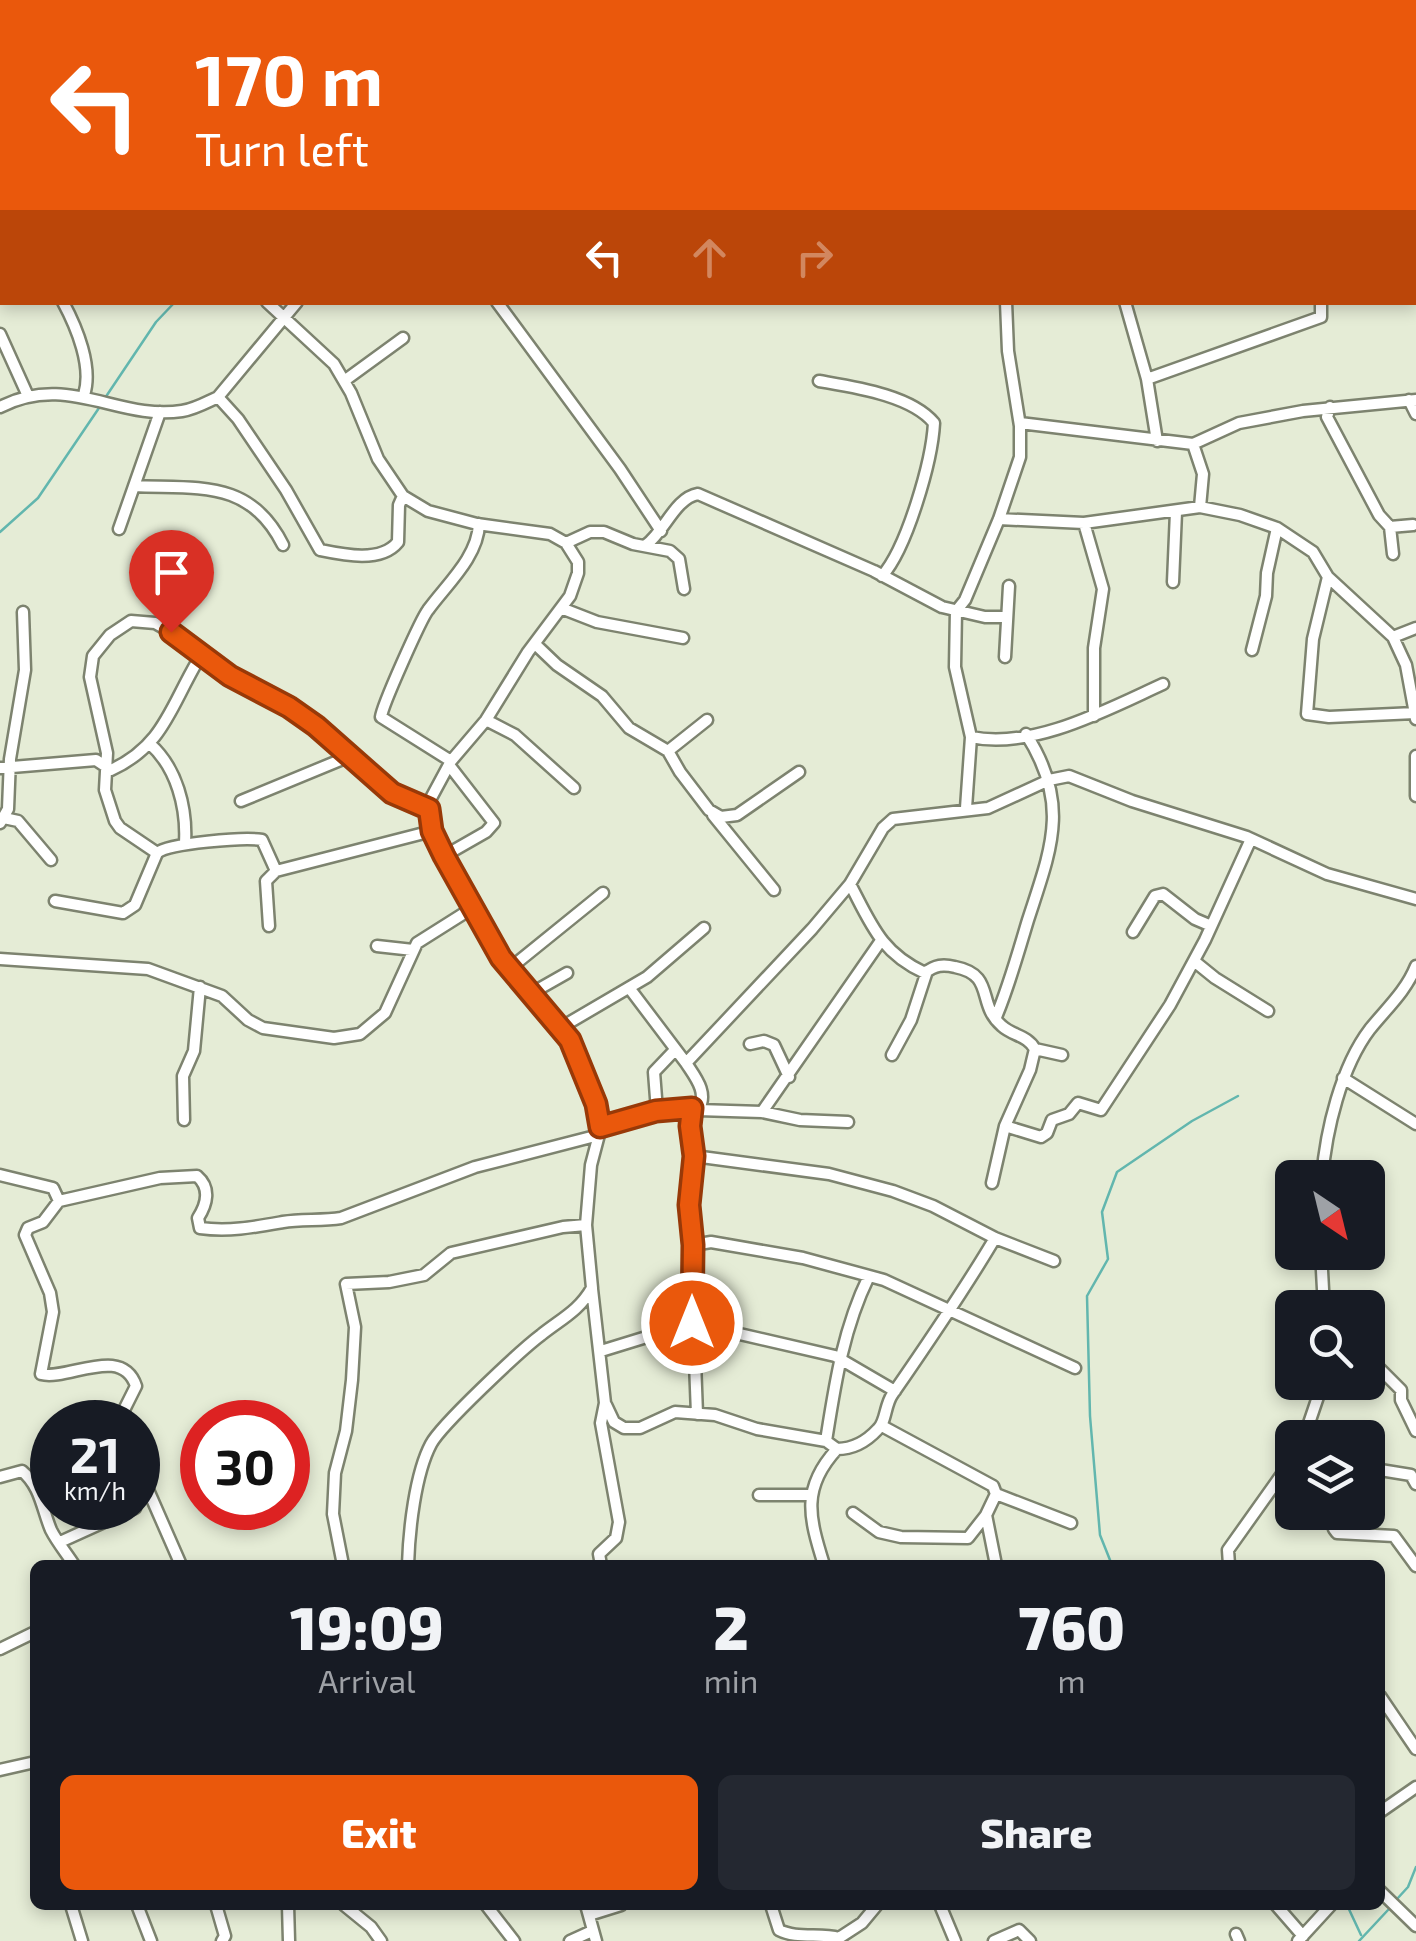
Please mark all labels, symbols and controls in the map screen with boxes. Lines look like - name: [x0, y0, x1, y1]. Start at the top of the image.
- text: 170 m: [195, 36, 383, 120]
- icon: left: [30, 40, 160, 170]
- text: Turn left: [195, 121, 369, 175]
- icon: left: [577, 230, 632, 285]
- icon: ahead: [682, 230, 737, 285]
- icon: right: [787, 230, 842, 285]
- pin: [129, 530, 214, 633]
- icon: arrive: [144, 545, 199, 600]
- north arrow: [1275, 1160, 1385, 1270]
- map controls: [1275, 1160, 1385, 1530]
- position arrow: [640, 1271, 744, 1375]
- button: search: [1275, 1290, 1385, 1400]
- speed limit sign: 30: [180, 1400, 310, 1530]
- button: layers: [1275, 1420, 1385, 1530]
- text: 21: [70, 1423, 120, 1483]
- text: km/h: [64, 1475, 126, 1505]
- text: 19:09: [290, 1590, 444, 1662]
- text: 2: [713, 1590, 749, 1662]
- text: 760: [1018, 1590, 1125, 1662]
- text: Arrival: [318, 1661, 416, 1699]
- text: min: [704, 1661, 758, 1699]
- text: m: [1058, 1661, 1086, 1699]
- button: Exit: [60, 1775, 698, 1890]
- button: Share: [718, 1775, 1355, 1890]

